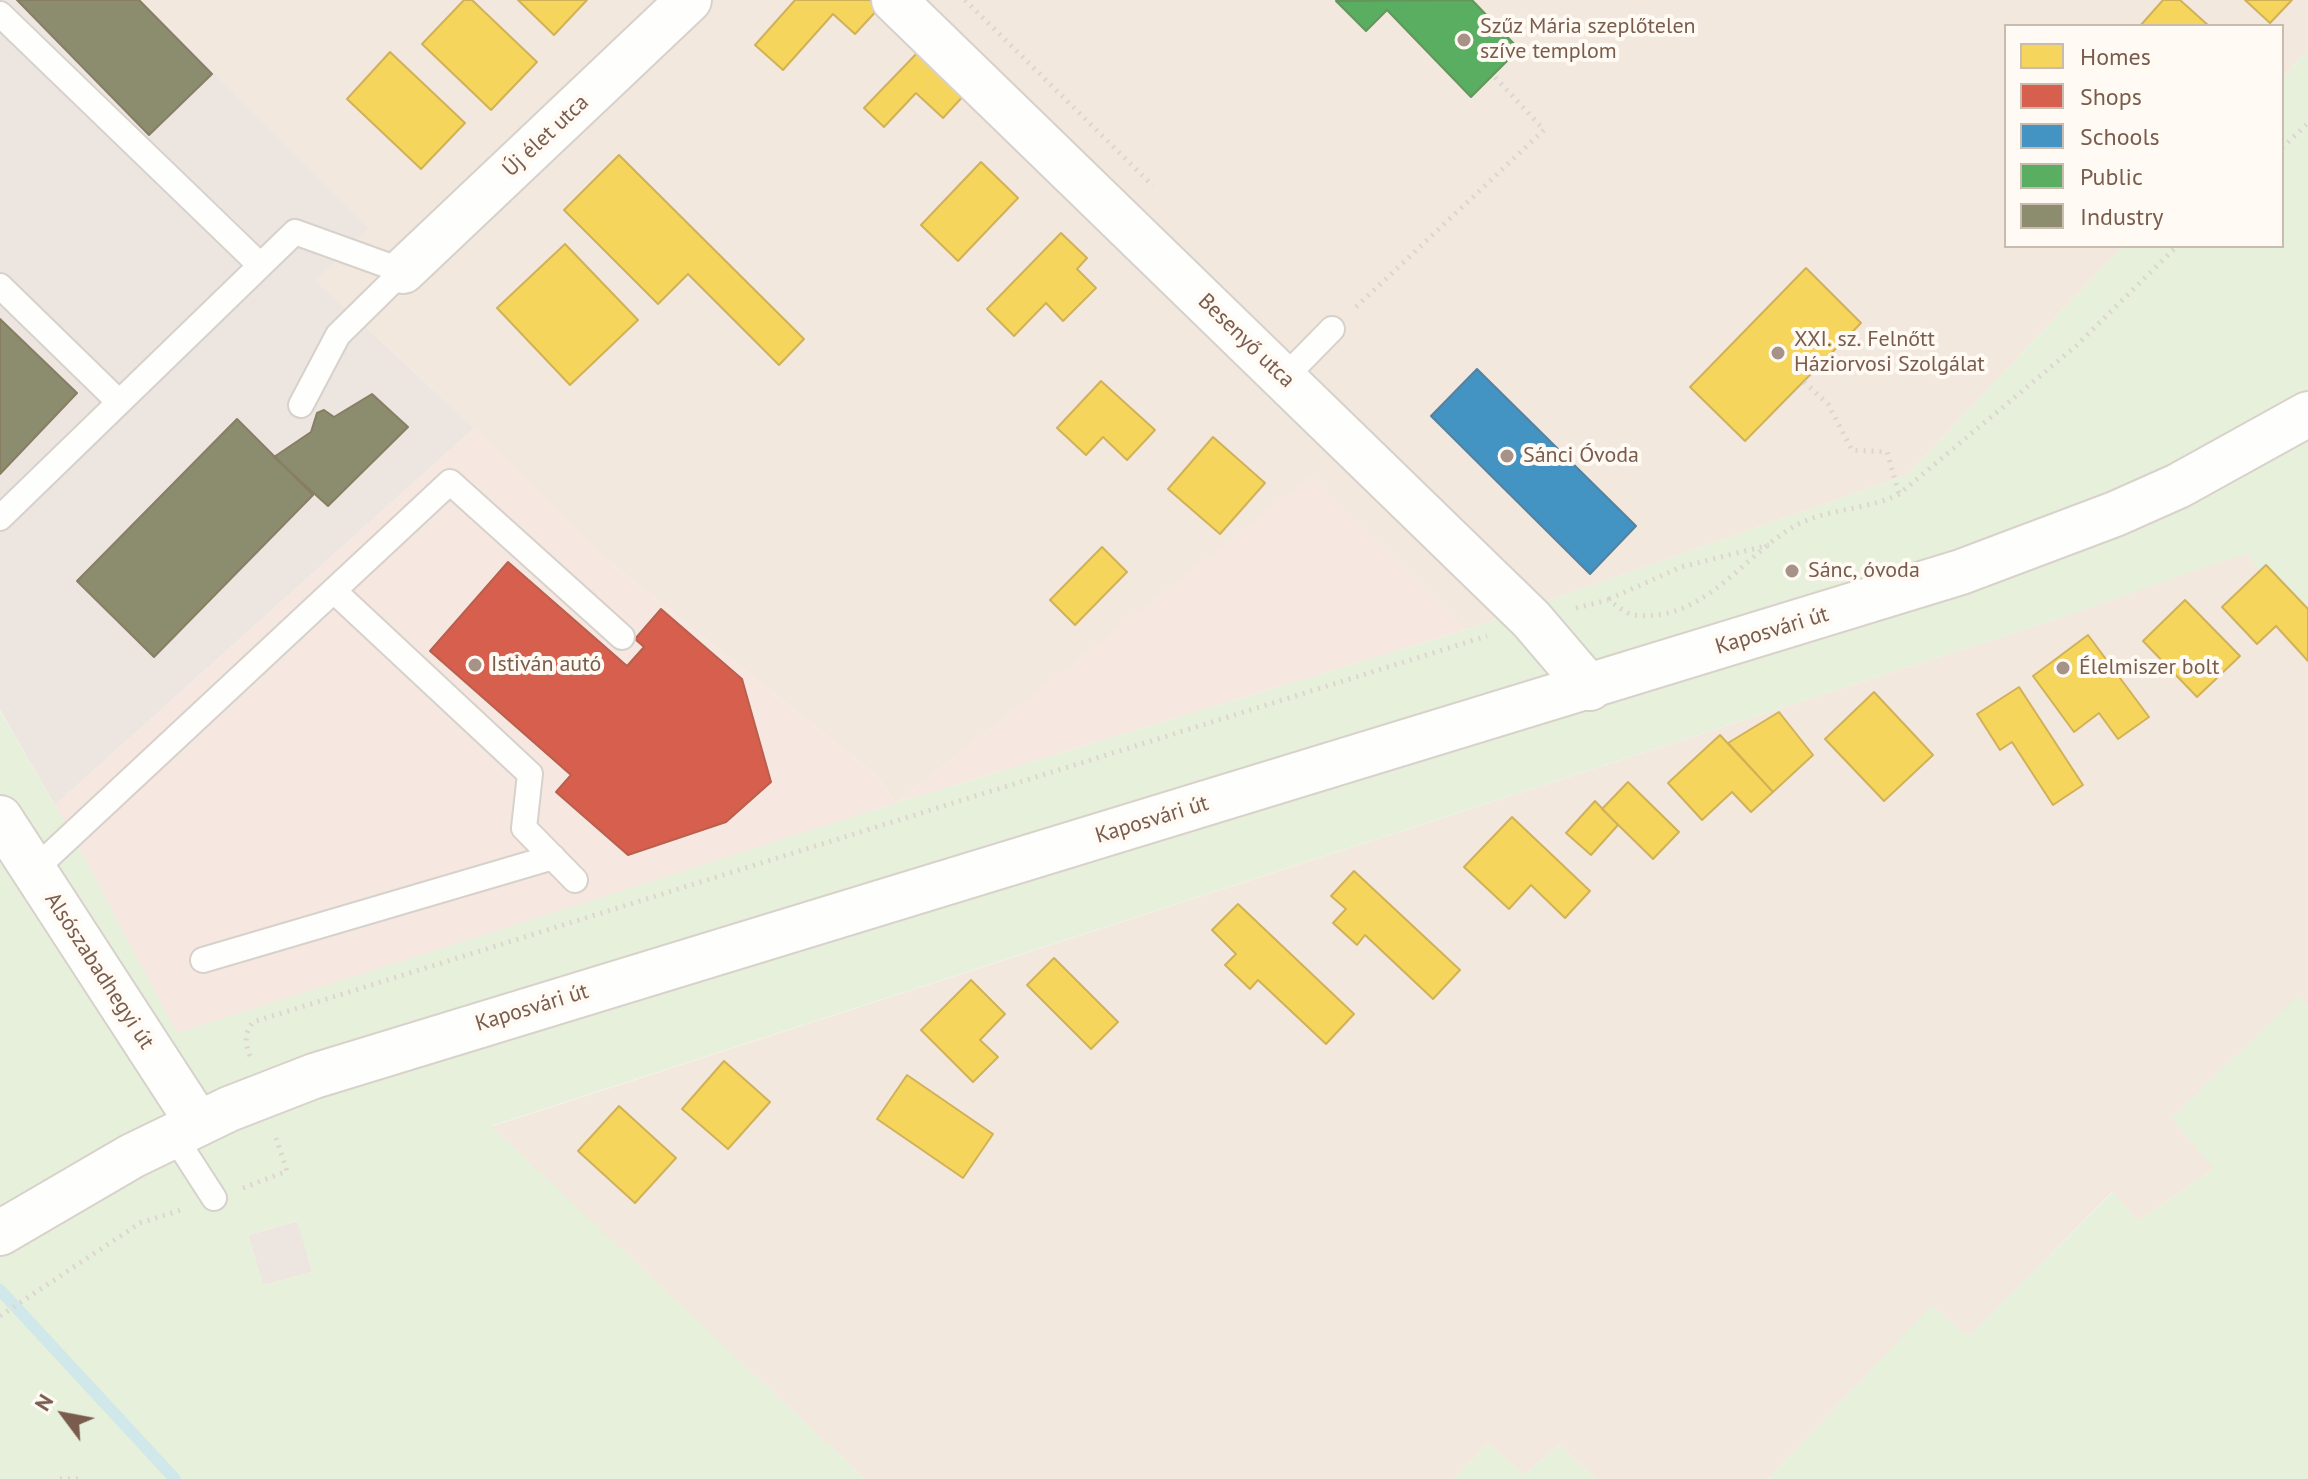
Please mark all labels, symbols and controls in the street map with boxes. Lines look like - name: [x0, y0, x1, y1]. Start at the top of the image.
- place label: Szűz Mária szeplőtelen szíve templom: [1480, 14, 1696, 66]
- legend: [2004, 24, 2284, 248]
- marker: Szűz Mária szeplőtelen szíve templom: [1455, 31, 1473, 49]
- text: Homes: [2080, 41, 2151, 72]
- text: Shops: [2080, 81, 2142, 112]
- street label: Új élet utca: [497, 89, 595, 183]
- text: Schools: [2080, 121, 2160, 152]
- text: Public: [2080, 161, 2143, 192]
- text: Industry: [2080, 201, 2164, 232]
- street label: Besenyő utca: [1192, 288, 1300, 394]
- place label: XXI. sz. Felnőtt Háziorvosi Szolgálat: [1794, 327, 1985, 378]
- marker: XXI. sz. Felnőtt Háziorvosi Szolgálat: [1769, 344, 1787, 362]
- place label: Sánci Óvoda: [1523, 443, 1639, 469]
- marker: Sánci Óvoda: [1498, 447, 1516, 465]
- place label: Sánc, óvoda: [1808, 558, 1920, 584]
- marker: Sánc, óvoda: [1783, 562, 1801, 580]
- street label: Kaposvári út: [1712, 601, 1832, 661]
- place label: Istiván autó: [491, 652, 601, 678]
- place label: Élelmiszer bolt: [2079, 655, 2219, 681]
- marker: Istiván autó: [466, 656, 484, 674]
- marker: Élelmiszer bolt: [2054, 659, 2072, 677]
- street label: Kaposvári út: [1092, 790, 1212, 850]
- street label: Alsószabadhegyi út: [39, 888, 159, 1054]
- street label: Kaposvári út: [472, 978, 592, 1038]
- north arrow: [24, 1375, 104, 1455]
- text: N: [28, 1389, 59, 1416]

